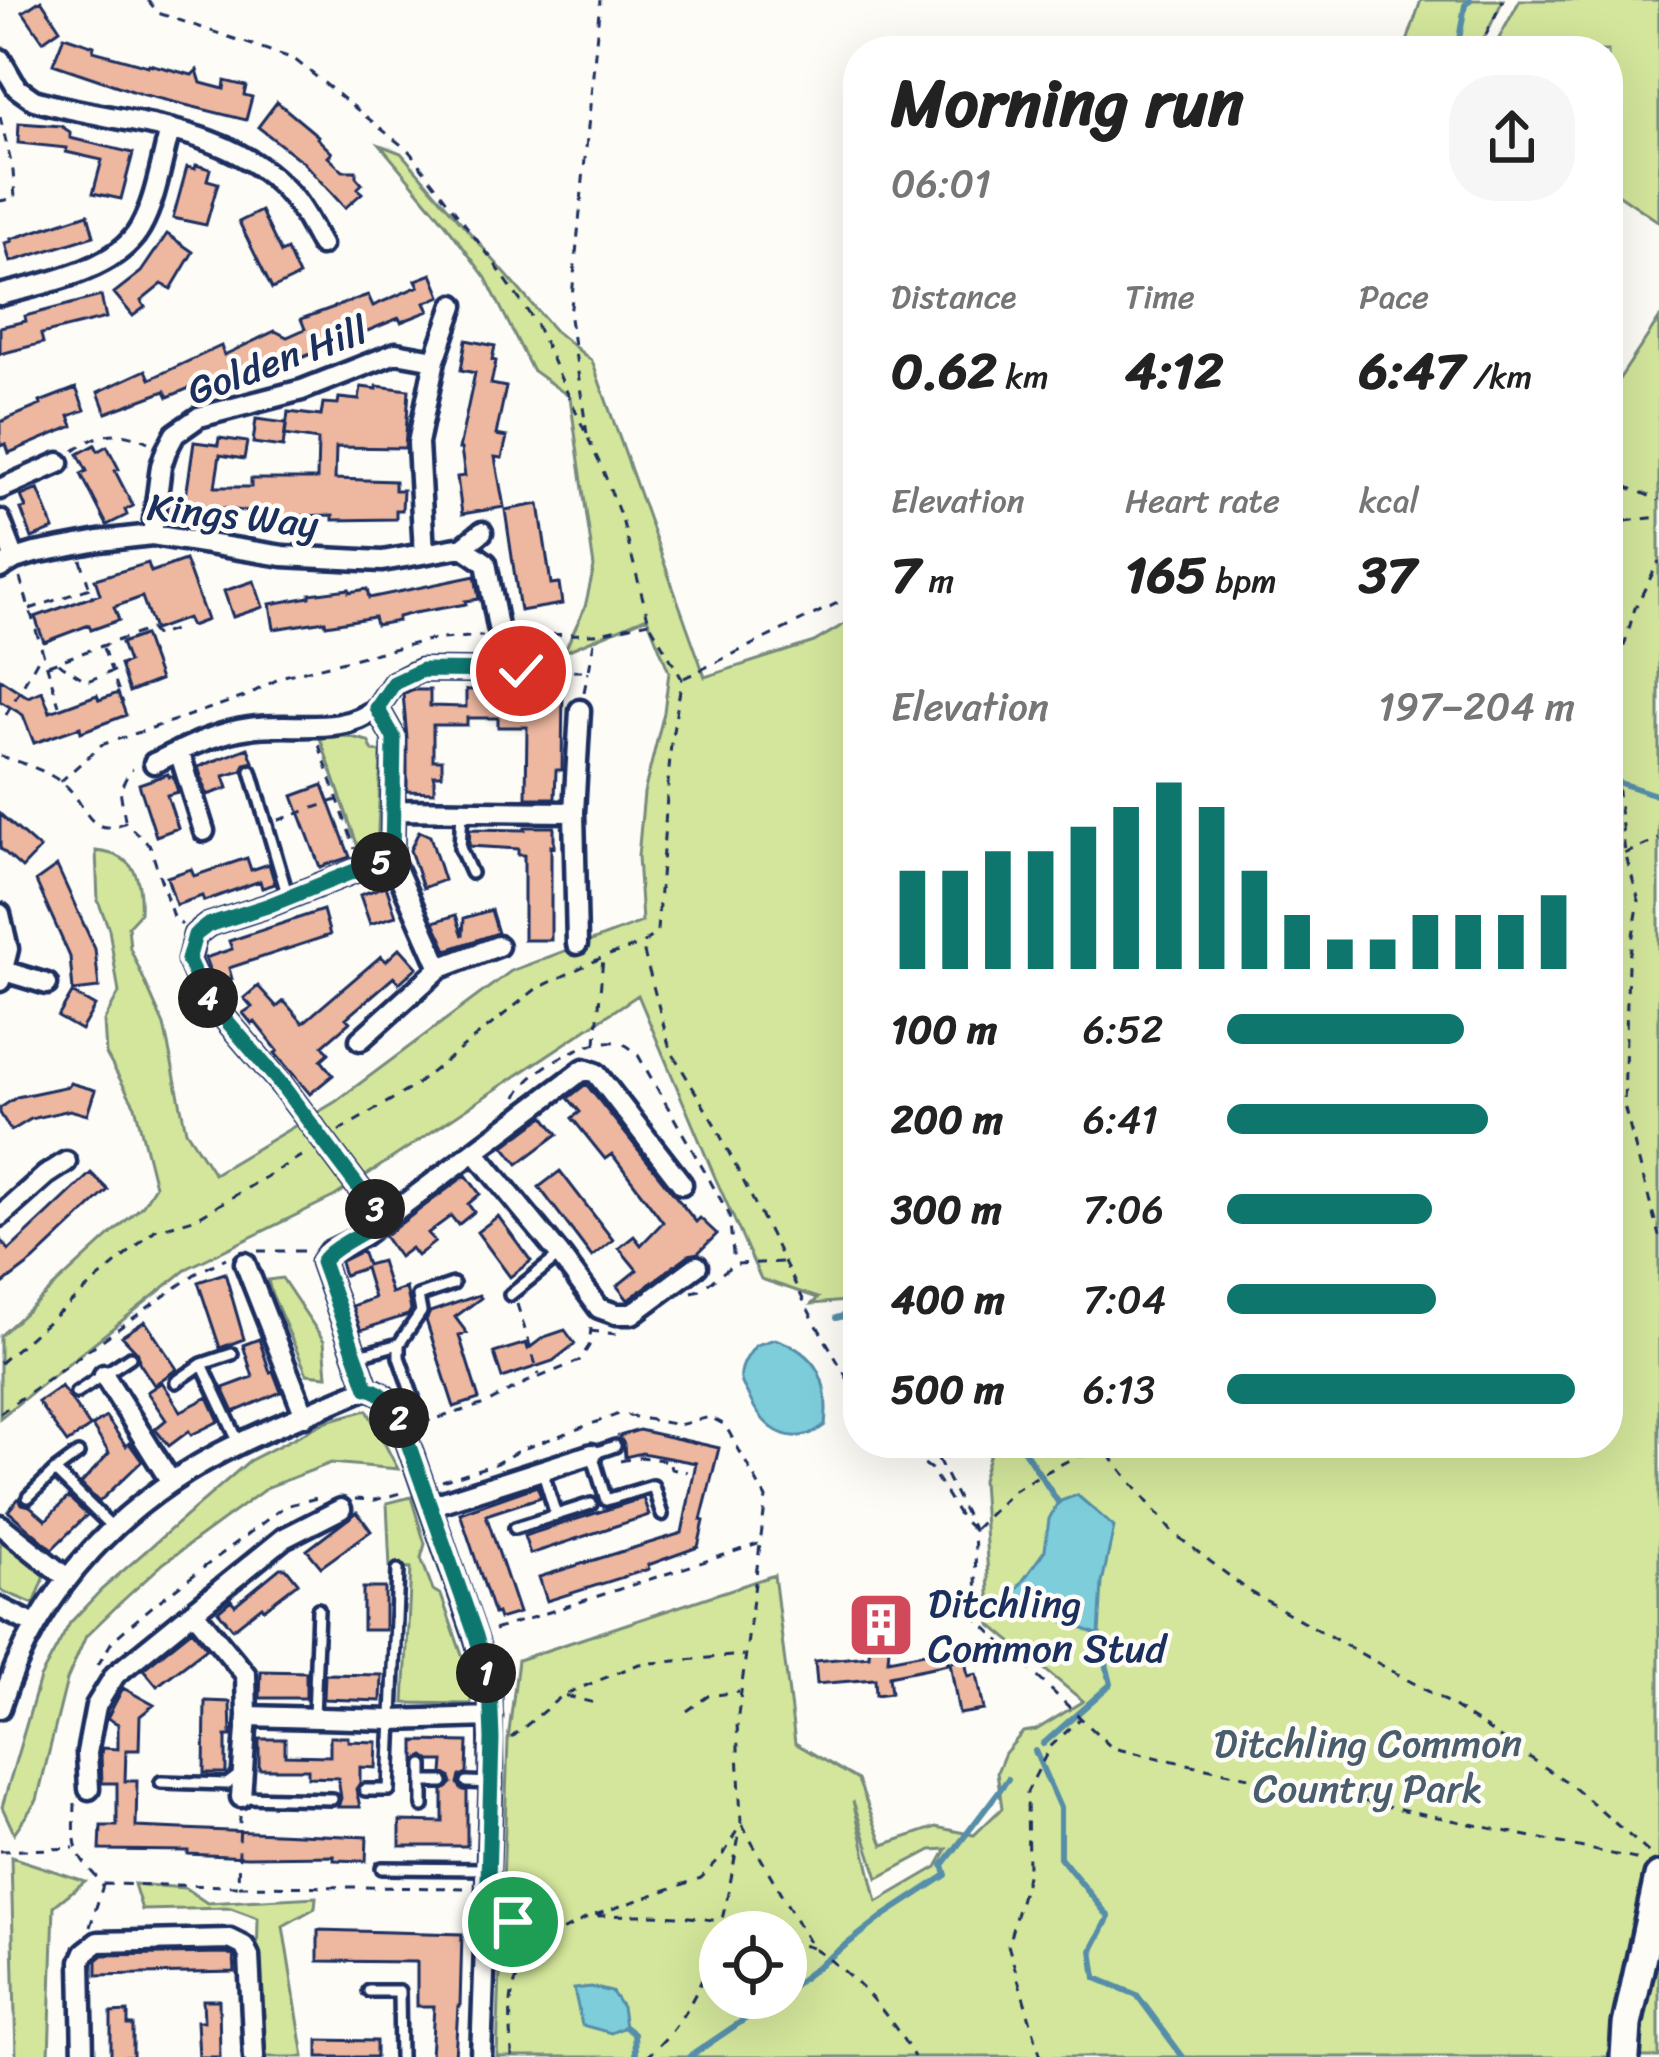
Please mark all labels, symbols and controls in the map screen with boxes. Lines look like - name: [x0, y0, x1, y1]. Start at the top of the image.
- text: Morning run: [891, 45, 1244, 162]
- button: share: [1449, 75, 1575, 201]
- text: 06:01: [891, 149, 991, 218]
- text: Distance: [891, 268, 1016, 326]
- text: Time: [1125, 268, 1195, 326]
- text: Pace: [1359, 268, 1429, 326]
- street label: Golden Hill: [177, 295, 378, 425]
- text: 0.62: [891, 326, 997, 416]
- text: 4:12: [1125, 326, 1224, 416]
- text: 6:47: [1359, 326, 1464, 416]
- text: km: [997, 348, 1048, 406]
- text: /km: [1464, 348, 1532, 406]
- street label: Kings Way: [144, 472, 323, 558]
- text: Elevation: [891, 472, 1025, 530]
- text: Heart rate: [1125, 472, 1280, 530]
- text: kcal: [1359, 472, 1419, 530]
- text: 7: [891, 530, 920, 620]
- text: 165: [1125, 530, 1207, 620]
- text: 37: [1359, 530, 1416, 620]
- text: m: [920, 552, 954, 610]
- text: bpm: [1207, 552, 1276, 610]
- pin: [470, 620, 572, 722]
- icon: check: [488, 638, 554, 704]
- text: Elevation: [891, 672, 1049, 741]
- text: 197–204 m: [1378, 672, 1575, 741]
- pin: 5: [351, 832, 411, 892]
- text: 5: [371, 833, 391, 891]
- pin: 4: [178, 968, 238, 1028]
- text: 4: [198, 969, 218, 1027]
- text: 100 m: [891, 995, 997, 1064]
- text: 6:52: [1083, 995, 1163, 1064]
- text: 200 m: [891, 1085, 1003, 1154]
- text: 6:41: [1083, 1085, 1158, 1154]
- text: 300 m: [891, 1175, 1002, 1244]
- text: 7:06: [1083, 1175, 1164, 1244]
- pin: 3: [345, 1179, 405, 1239]
- text: 3: [366, 1180, 384, 1238]
- text: 400 m: [891, 1265, 1005, 1334]
- text: 7:04: [1083, 1265, 1166, 1334]
- text: 500 m: [891, 1355, 1004, 1424]
- text: 6:13: [1083, 1355, 1155, 1424]
- pin: 2: [369, 1388, 429, 1448]
- text: 2: [389, 1389, 409, 1447]
- place label: Ditchling Common Stud: [928, 1569, 1169, 1683]
- building icon: Ditchling Common Stud: [846, 1590, 916, 1660]
- pin: 1: [456, 1643, 516, 1703]
- text: 1: [479, 1644, 493, 1702]
- park label: Ditchling Common Country Park: [1214, 1709, 1522, 1823]
- pin: [462, 1871, 564, 1973]
- icon: arrive: [480, 1889, 546, 1955]
- map controls: [699, 1911, 807, 2019]
- button: locate: [699, 1911, 807, 2019]

